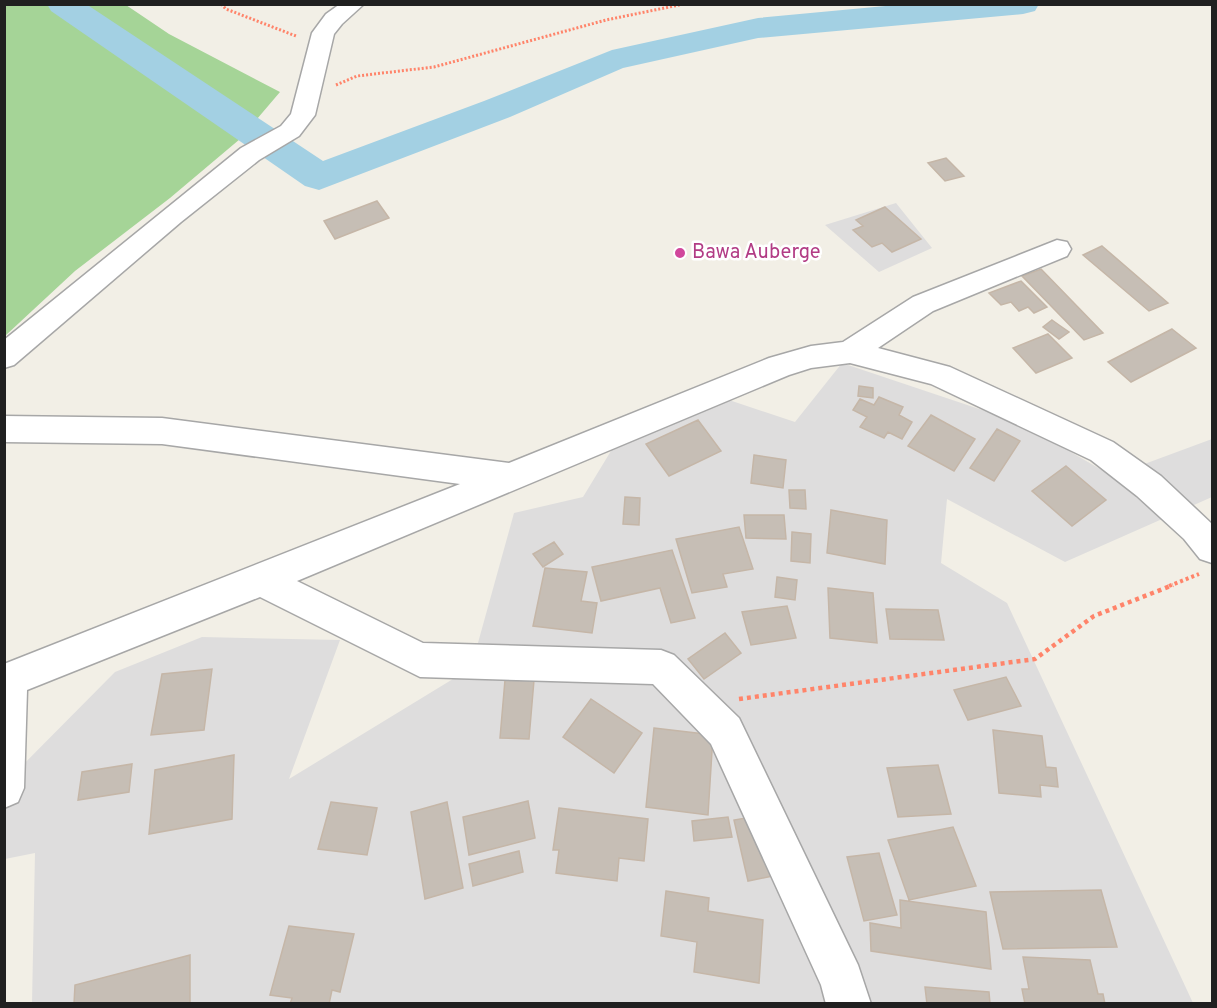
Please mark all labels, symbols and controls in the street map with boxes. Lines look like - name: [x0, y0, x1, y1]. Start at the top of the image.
- place label: Bawa Auberge: [692, 240, 821, 266]
- marker: Bawa Auberge: [673, 246, 687, 260]

